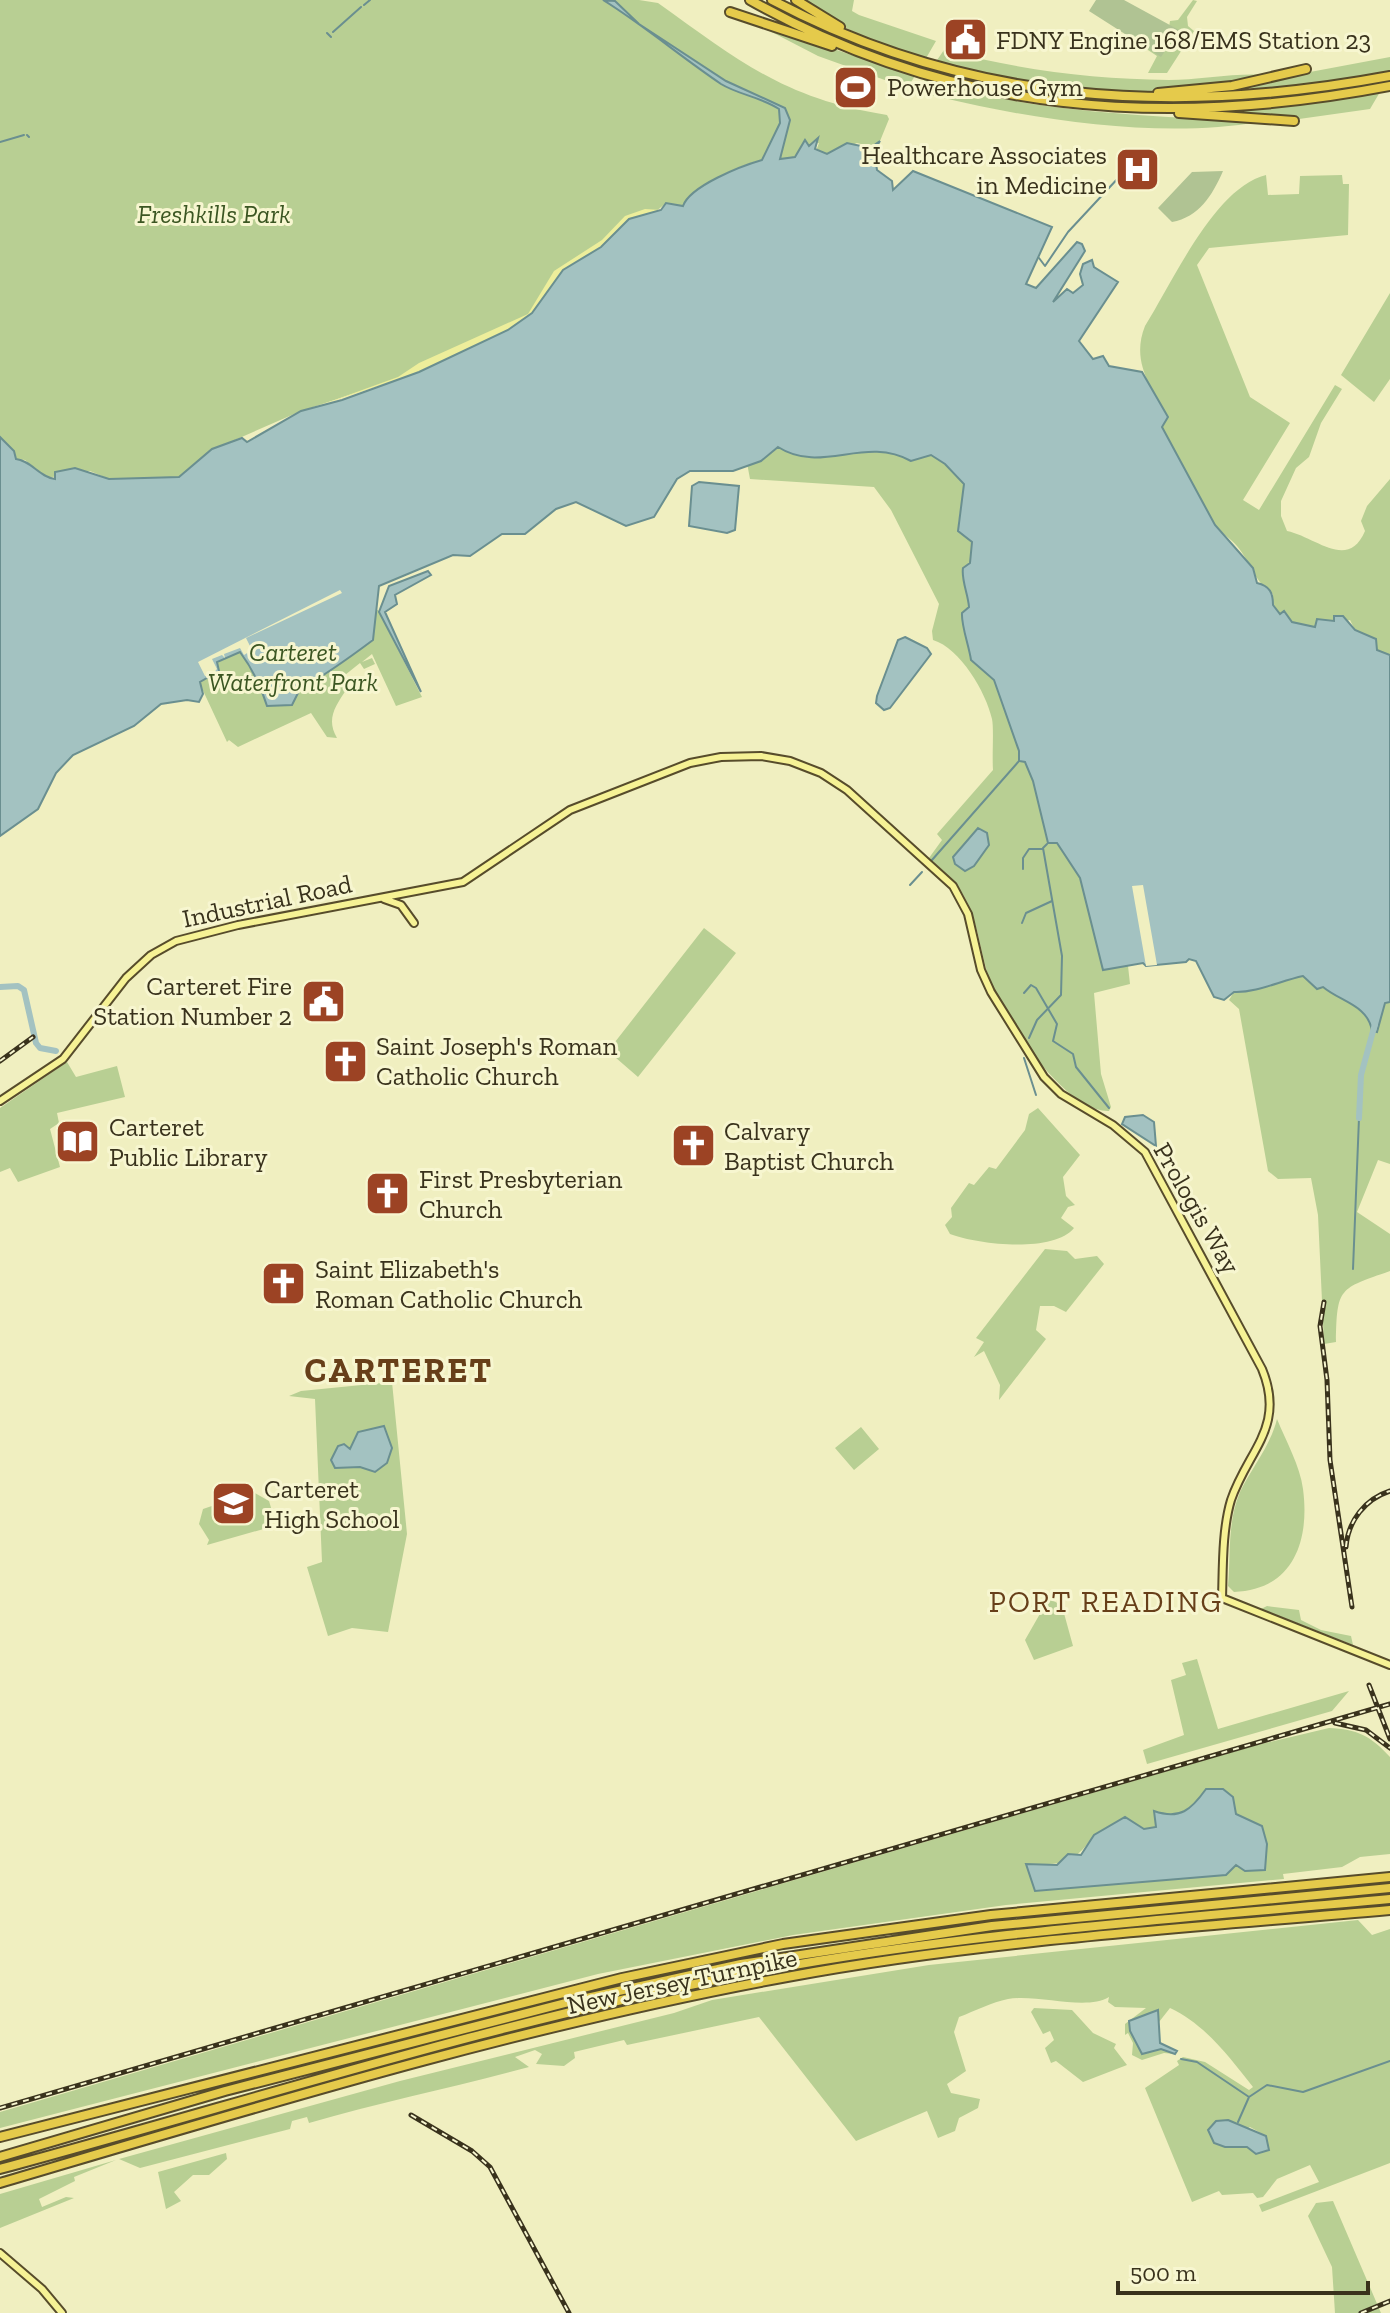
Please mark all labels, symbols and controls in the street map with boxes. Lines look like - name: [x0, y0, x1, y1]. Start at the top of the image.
- public building icon: FDNY Engine 168/EMS Station 23: [941, 16, 989, 64]
- place label: FDNY Engine 168/EMS Station 23: [996, 24, 1371, 56]
- sports icon: Powerhouse Gym: [832, 63, 880, 111]
- place label: Powerhouse Gym: [887, 71, 1083, 103]
- place label: Healthcare Associates in Medicine: [861, 139, 1107, 201]
- hospital icon: Healthcare Associates in Medicine: [1114, 146, 1162, 194]
- park label: Freshkills Park: [137, 198, 291, 230]
- park label: Carteret Waterfront Park: [208, 636, 378, 698]
- street label: Industrial Road: [179, 867, 355, 935]
- place label: Carteret Fire Station Number 2: [93, 970, 292, 1032]
- public building icon: Carteret Fire Station Number 2: [299, 977, 347, 1025]
- place label: Saint Joseph's Roman Catholic Church: [376, 1030, 618, 1092]
- church icon: Saint Joseph's Roman Catholic Church: [321, 1037, 369, 1085]
- place label: Carteret Public Library: [109, 1111, 268, 1173]
- place label: Calvary Baptist Church: [724, 1115, 894, 1177]
- library icon: Carteret Public Library: [54, 1118, 102, 1166]
- church icon: Calvary Baptist Church: [669, 1122, 717, 1170]
- street label: Prologis Way: [1147, 1137, 1248, 1280]
- place label: First Presbyterian Church: [419, 1163, 622, 1225]
- church icon: First Presbyterian Church: [364, 1170, 412, 1218]
- place label: Saint Elizabeth's Roman Catholic Church: [315, 1253, 583, 1315]
- church icon: Saint Elizabeth's Roman Catholic Church: [260, 1260, 308, 1308]
- district label: CARTERET: [305, 1350, 493, 1391]
- place label: Carteret High School: [264, 1473, 399, 1535]
- school or university icon: Carteret High School: [209, 1480, 257, 1528]
- district label: PORT READING: [989, 1584, 1223, 1620]
- street label: New Jersey Turnpike: [564, 1941, 800, 2021]
- scale bar: [1118, 2245, 1368, 2295]
- text: 500 m: [1130, 2258, 1196, 2287]

